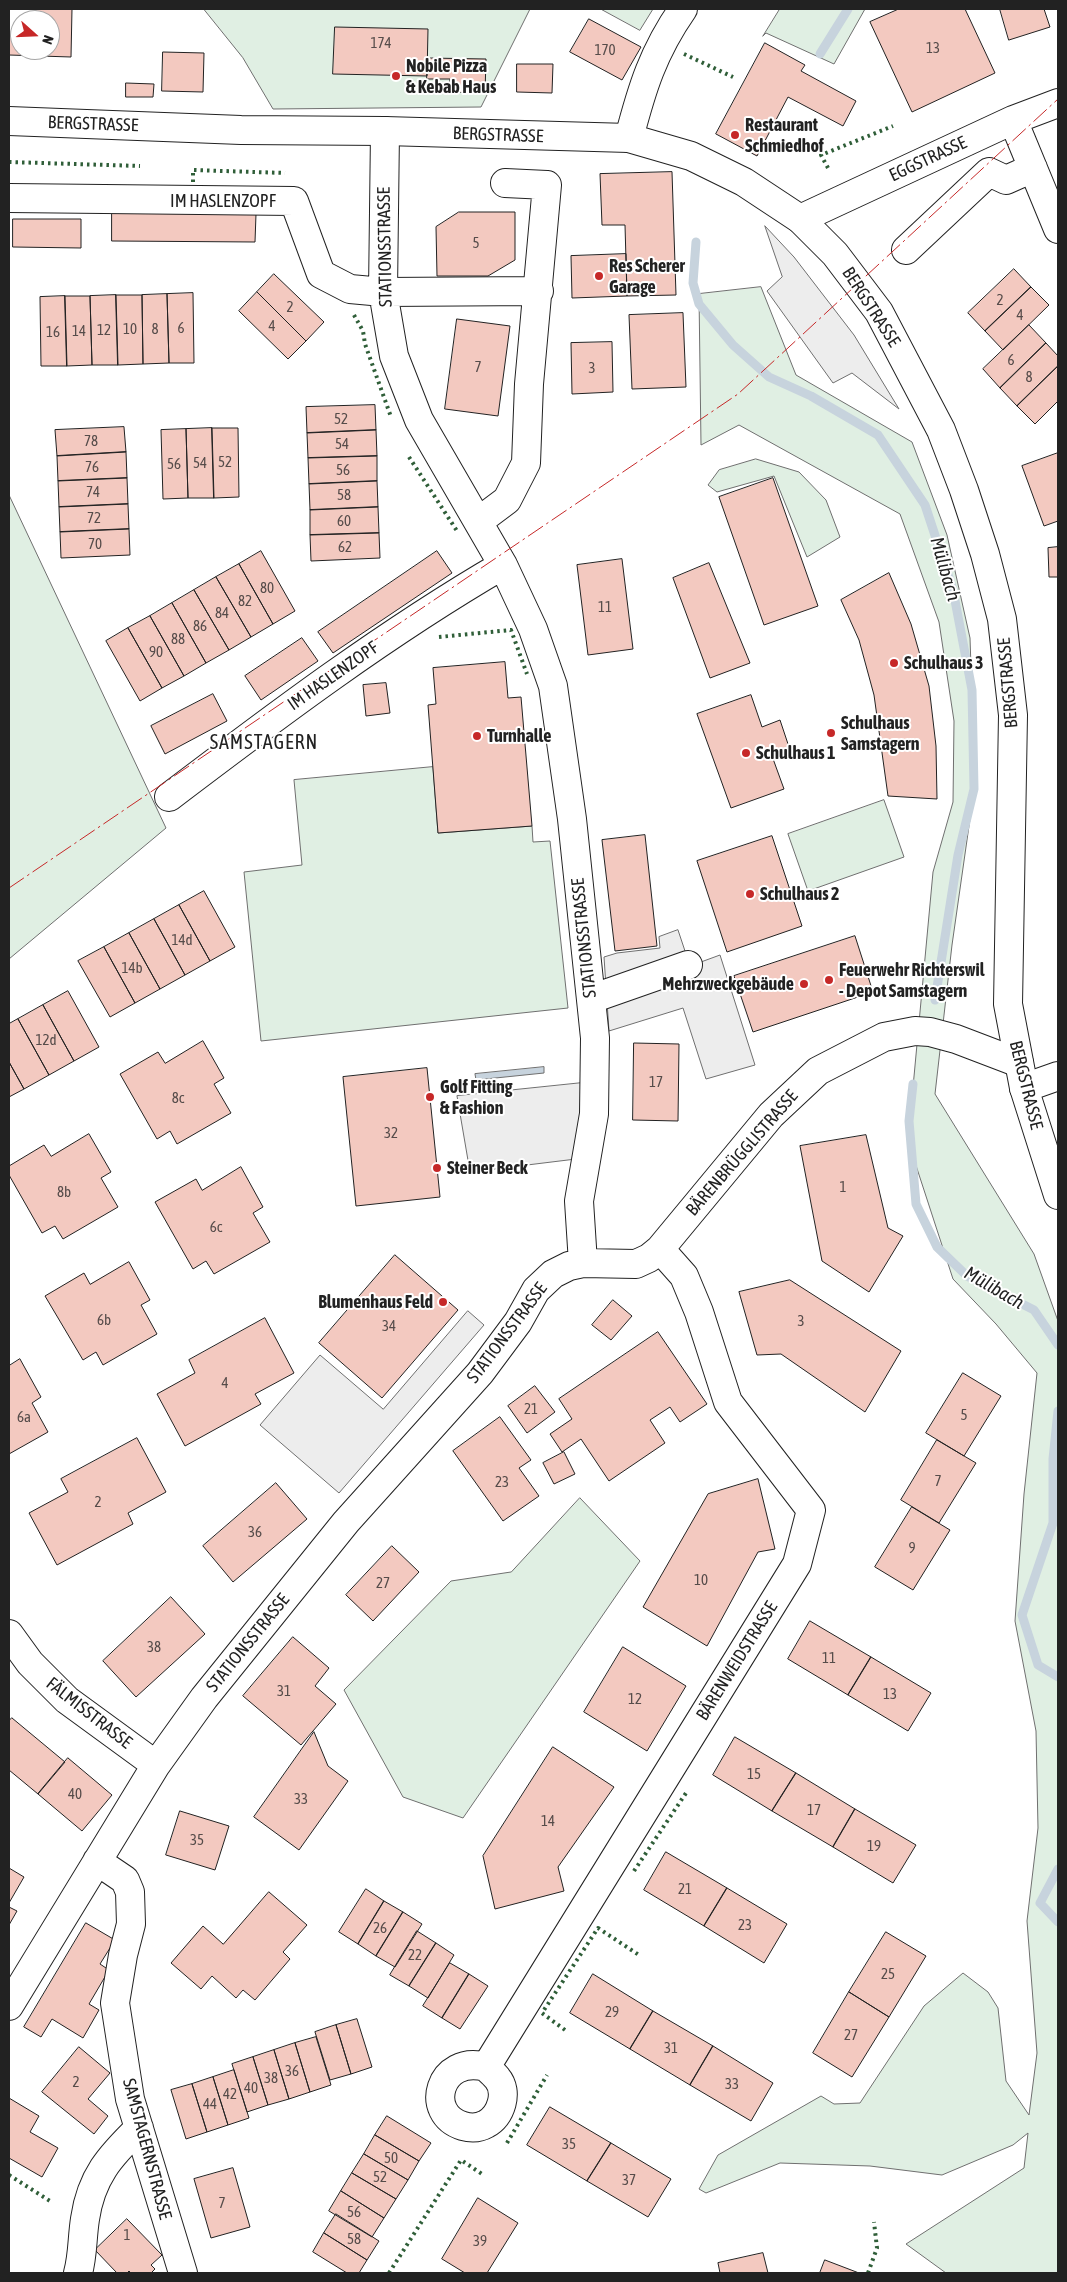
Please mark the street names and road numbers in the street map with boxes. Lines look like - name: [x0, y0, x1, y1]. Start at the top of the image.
- street label: BERGSTRASSE: [47, 112, 139, 136]
- street label: BERGSTRASSE: [452, 123, 544, 147]
- street label: EGGSTRASSE: [886, 132, 970, 186]
- street label: STATIONSSTRASSE: [373, 187, 397, 307]
- street label: IM HASLENZOPF: [170, 190, 276, 212]
- street label: BERGSTRASSE: [837, 263, 905, 351]
- street label: IM HASLENZOPF: [283, 637, 383, 715]
- street label: BERGSTRASSE: [993, 637, 1023, 729]
- street label: STATIONSSTRASSE: [567, 877, 601, 999]
- street label: BERGSTRASSE: [1005, 1038, 1047, 1132]
- street label: BÄRENBRÜGGLISTRASSE: [682, 1086, 802, 1220]
- street label: STATIONSSTRASSE: [462, 1279, 552, 1387]
- street label: STATIONSSTRASSE: [202, 1590, 294, 1696]
- street label: BÄRENWEIDSTRASSE: [692, 1598, 782, 1724]
- street label: FÄLMISSTRASSE: [42, 1673, 136, 1753]
- street label: SAMSTAGERNSTRASSE: [118, 2076, 176, 2222]

